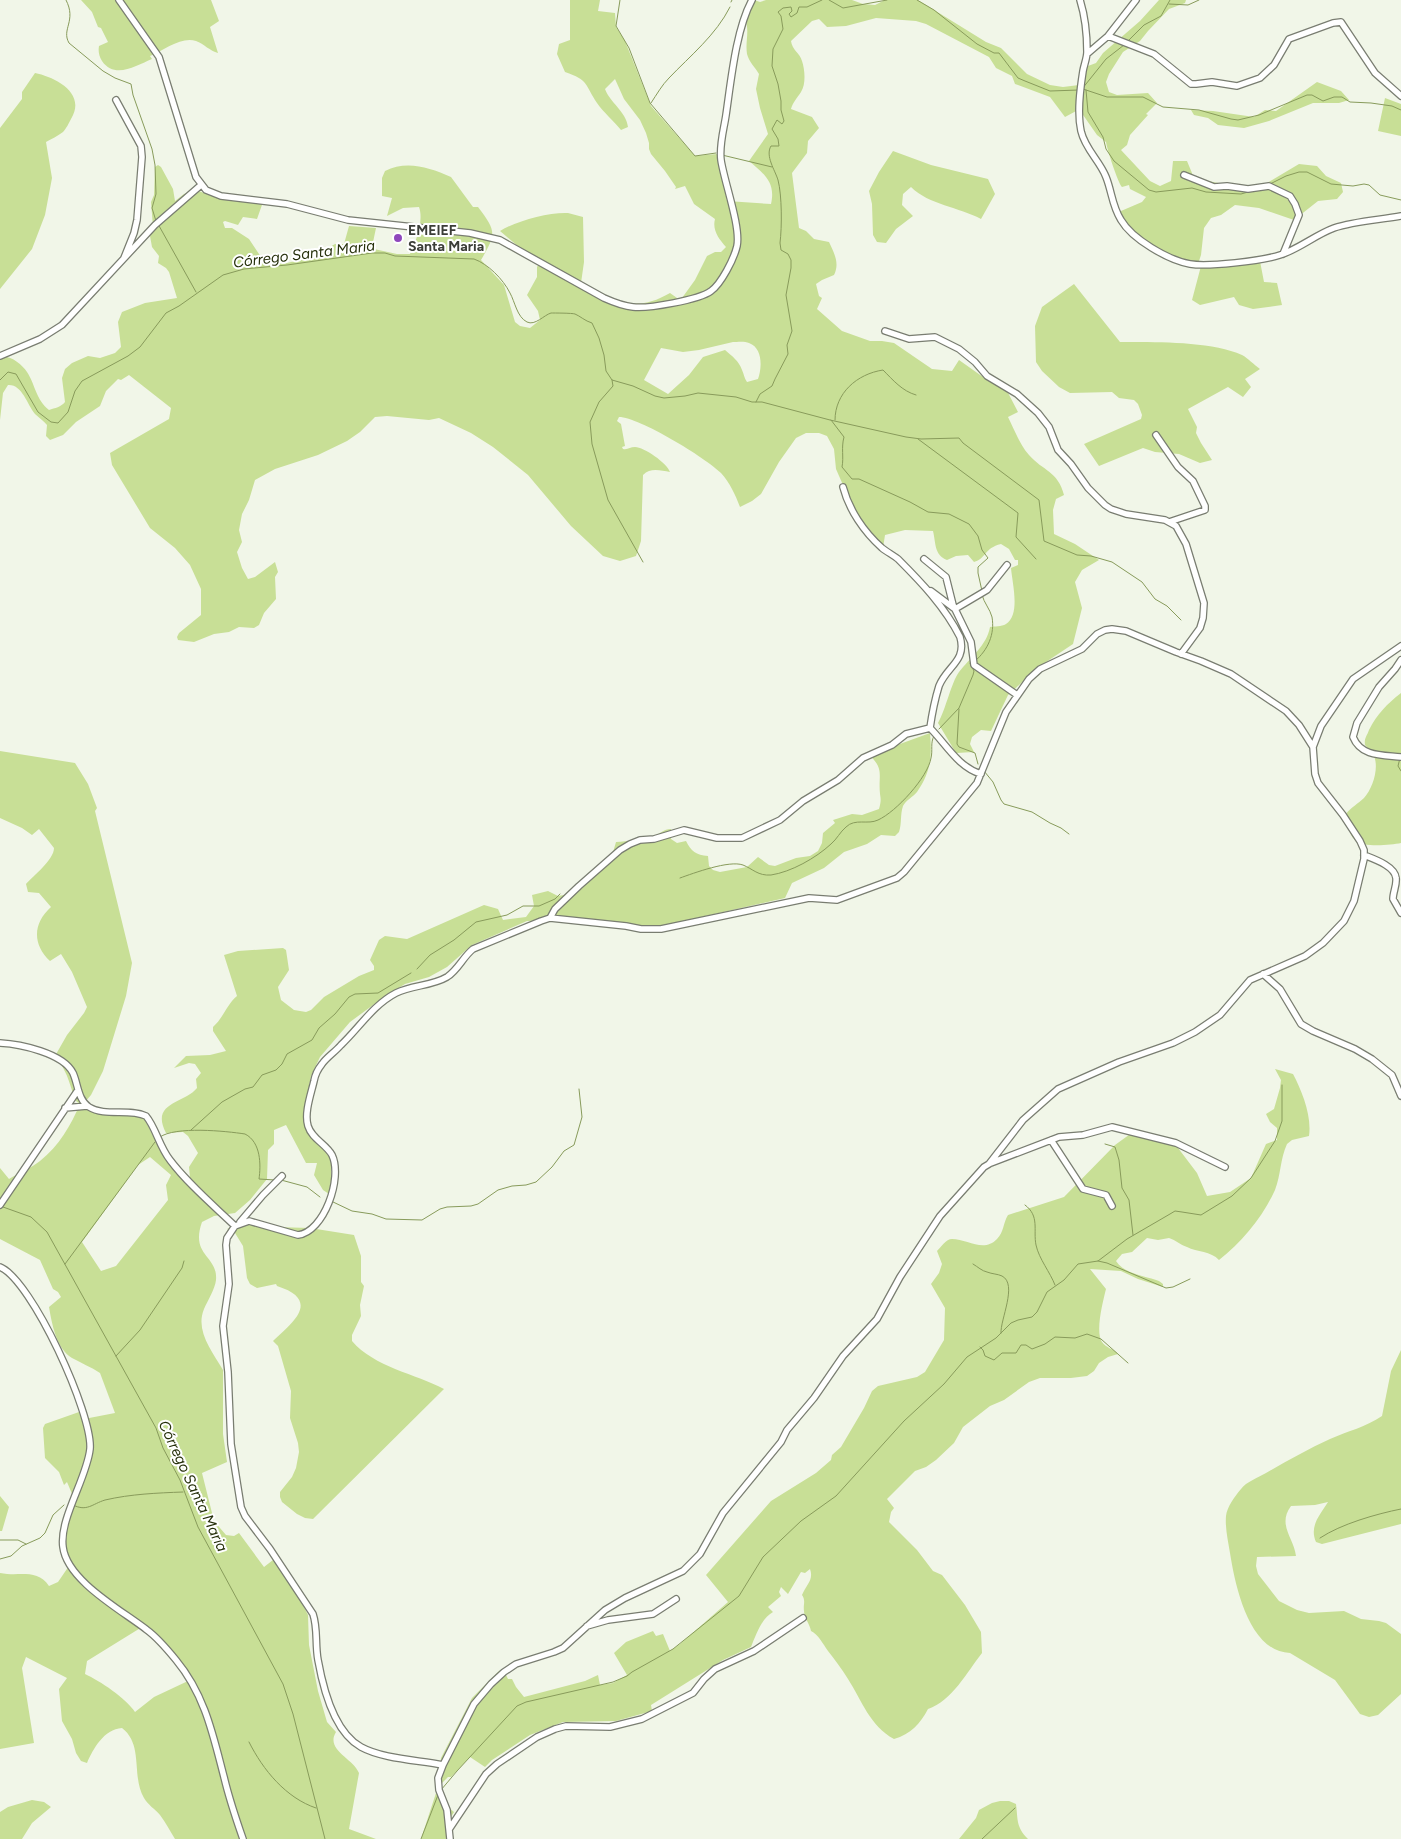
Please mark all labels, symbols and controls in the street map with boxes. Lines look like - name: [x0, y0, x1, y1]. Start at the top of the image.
- place label: EMEIEF Santa Maria: [408, 222, 484, 255]
- marker: EMEIEF Santa Maria: [392, 232, 404, 244]
- water label: Córrego Santa Maria: [232, 236, 376, 272]
- water label: Córrego Santa Maria: [155, 1418, 231, 1555]

